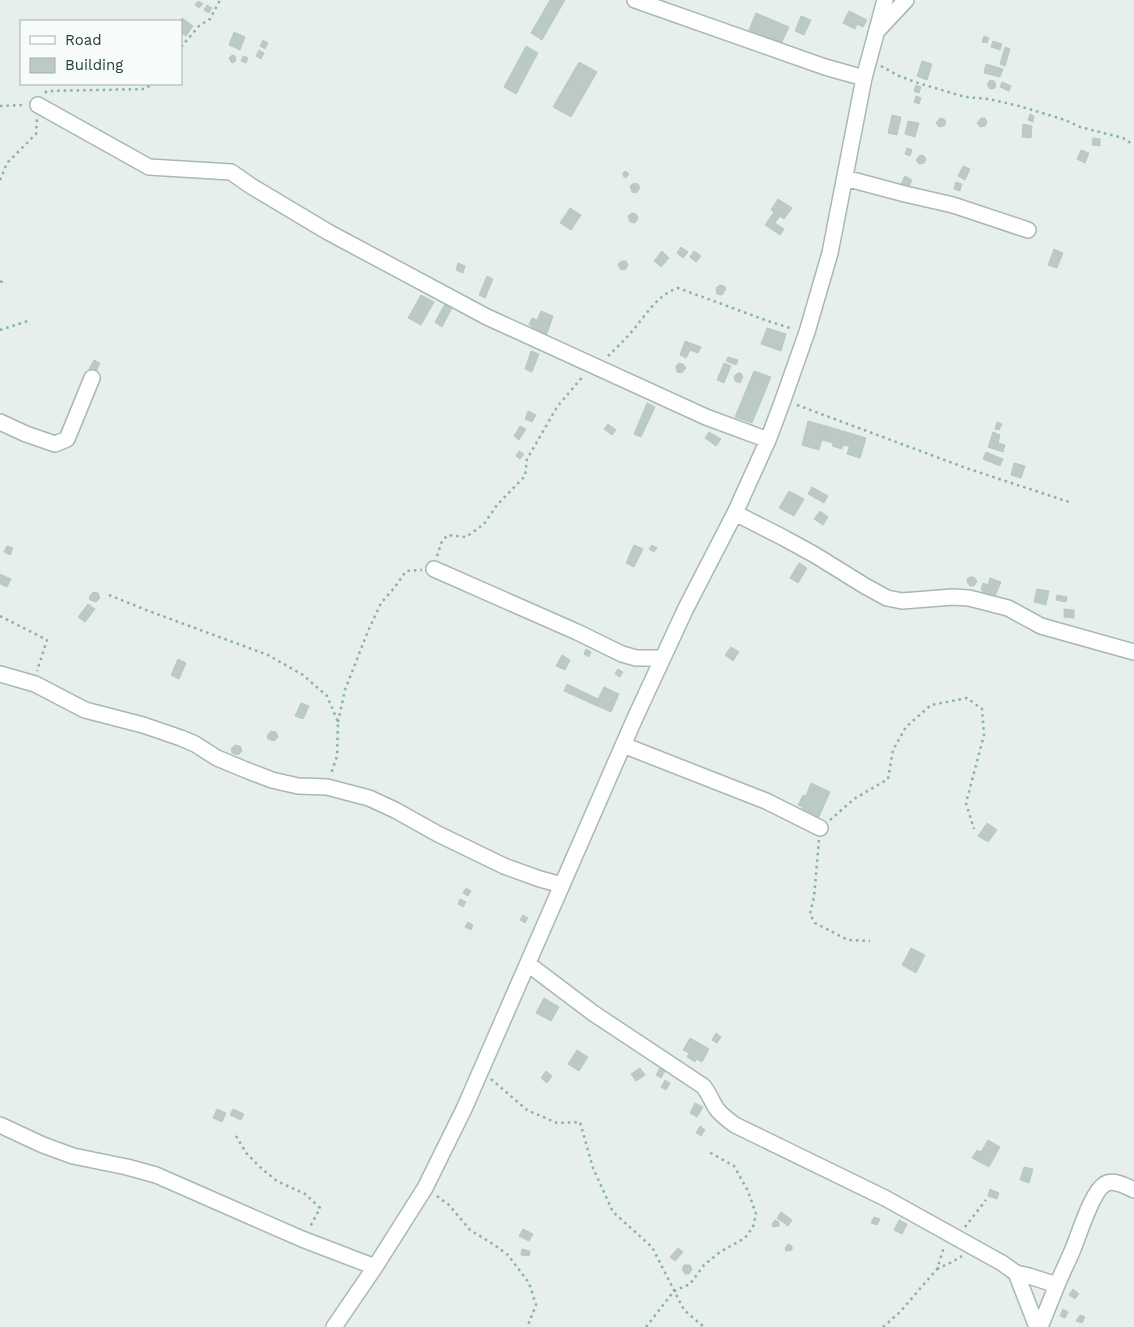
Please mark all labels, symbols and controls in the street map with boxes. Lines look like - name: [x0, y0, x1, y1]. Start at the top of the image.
- legend: [20, 20, 182, 85]
- text: Road: [65, 31, 102, 49]
- text: Building: [65, 56, 123, 74]

